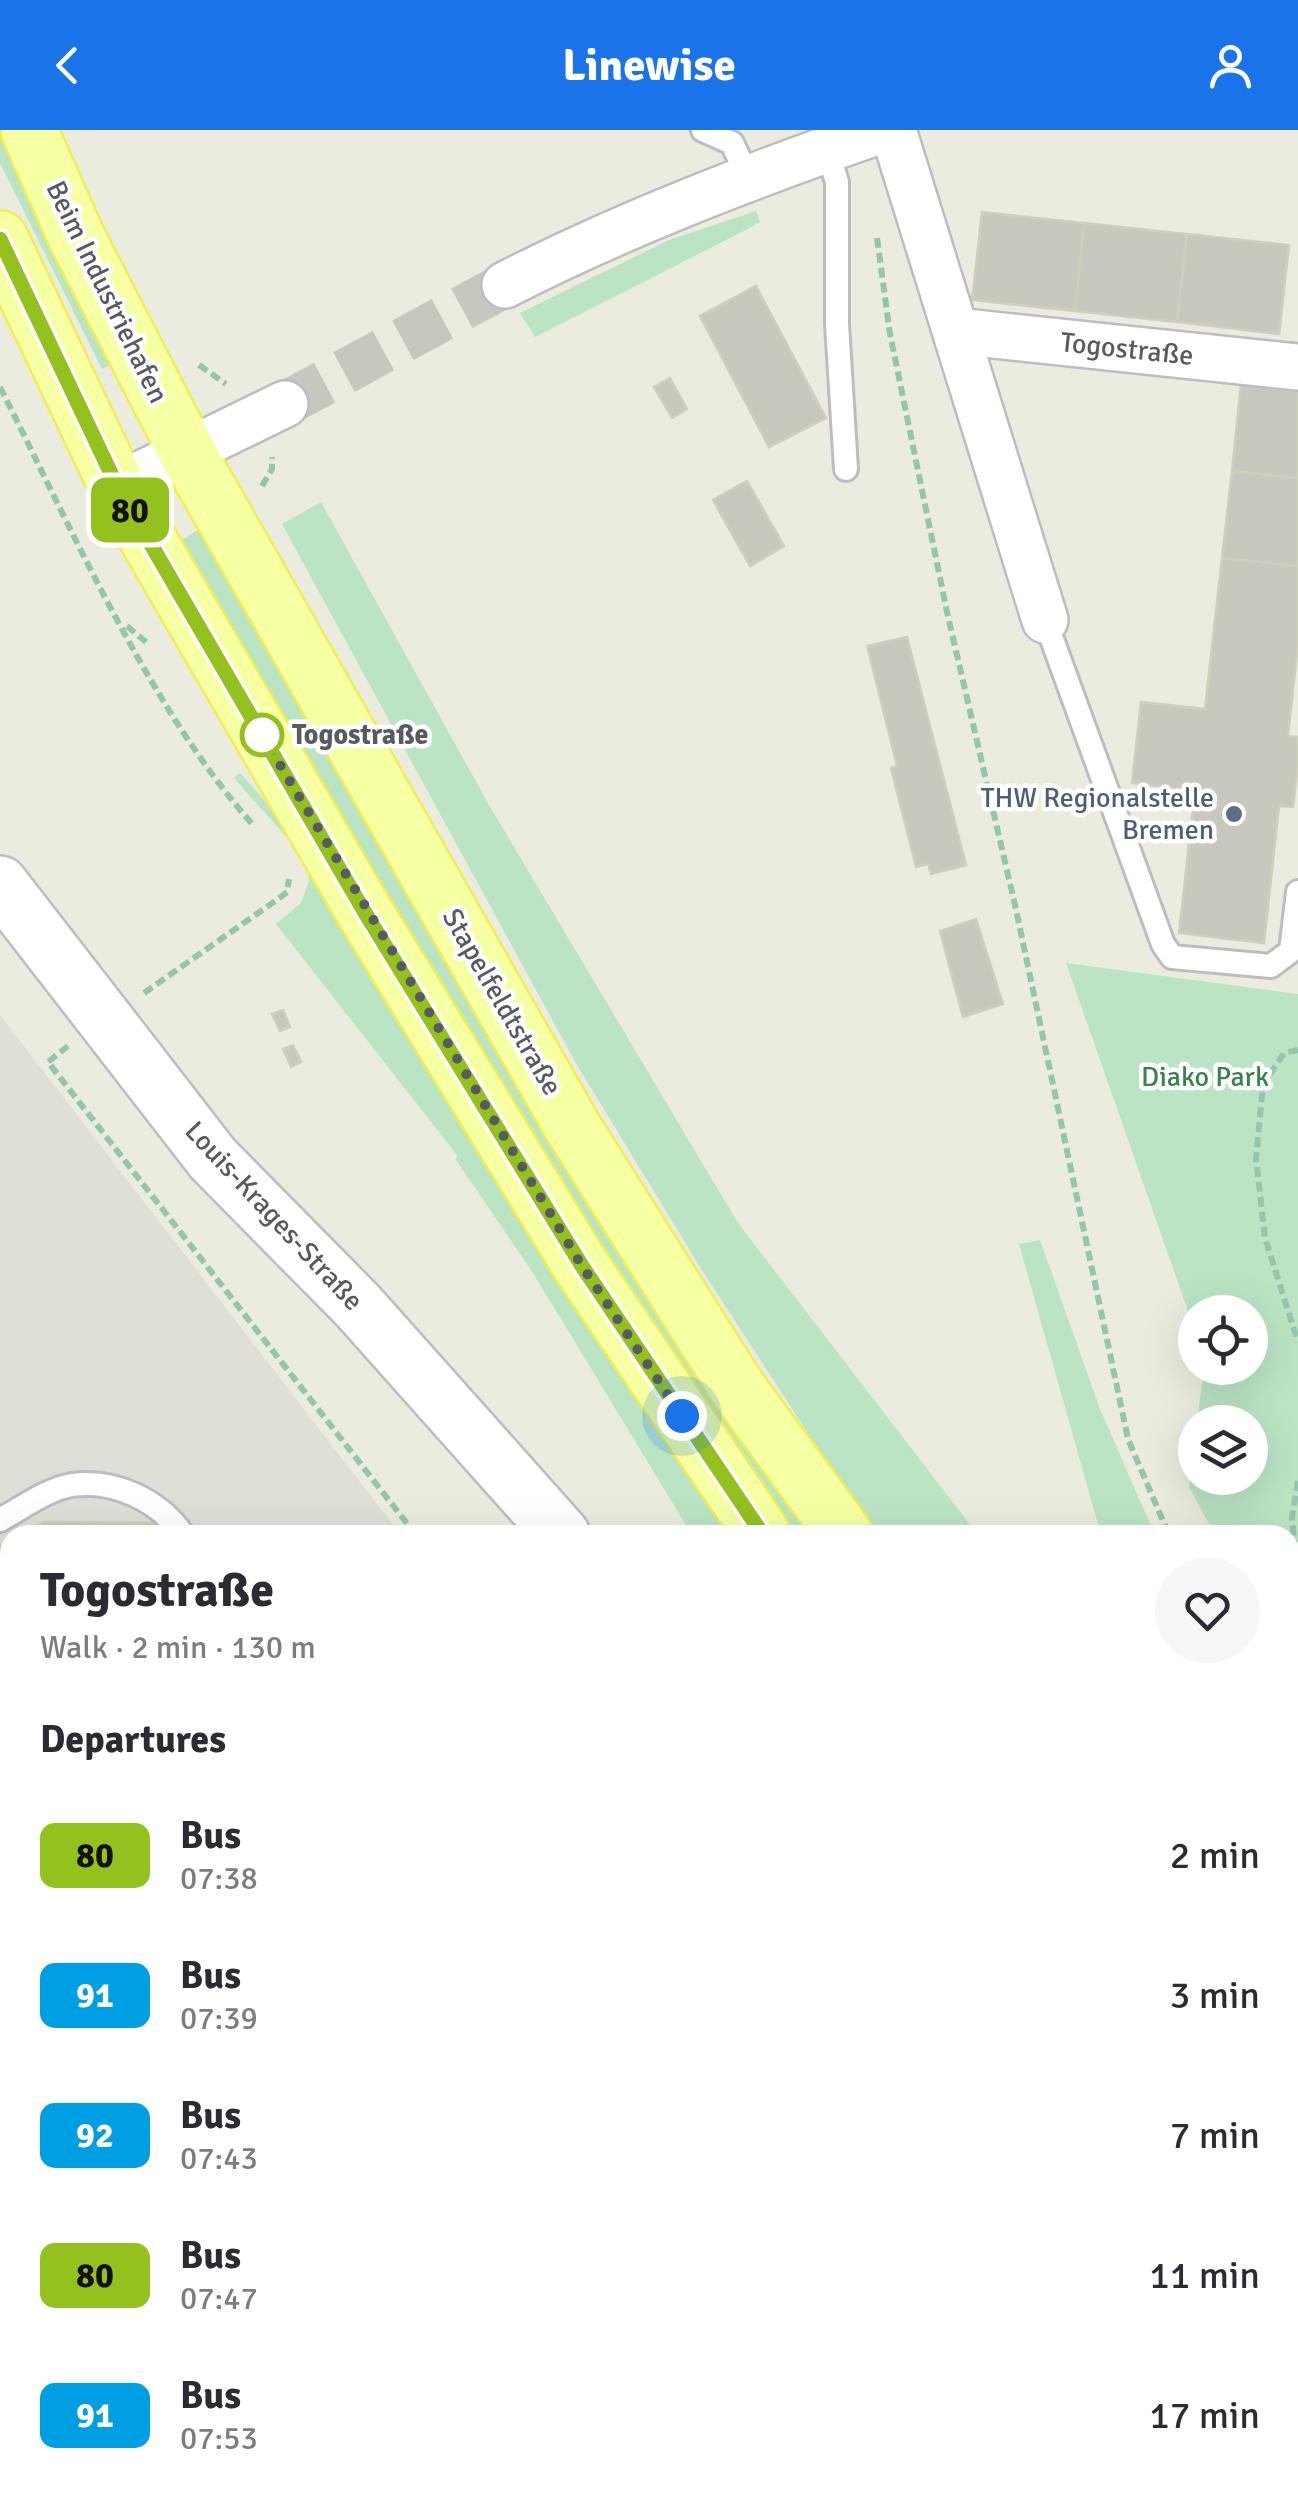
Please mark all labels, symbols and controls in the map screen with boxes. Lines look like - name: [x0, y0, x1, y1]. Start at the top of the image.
- icon: back: [40, 38, 95, 93]
- text: Linewise: [562, 38, 736, 93]
- icon: person: [1203, 38, 1258, 93]
- street label: Beim Industriehafen: [38, 175, 176, 409]
- street label: Togostraße: [1059, 325, 1195, 373]
- line badge: 80: [85, 478, 175, 542]
- text: 80: [111, 489, 149, 532]
- marker: Togostraße: [241, 714, 283, 756]
- place label: Togostraße: [292, 718, 429, 752]
- place label: THW Regionalstelle Bremen: [981, 781, 1214, 847]
- marker: THW Regionalstelle Bremen: [1223, 803, 1245, 825]
- street label: Stapelfeldtstraße: [435, 902, 569, 1102]
- park label: Diako Park: [1141, 1060, 1269, 1094]
- street label: Louis-Krages-Straße: [178, 1114, 370, 1318]
- map controls: [1178, 1295, 1268, 1495]
- button: locate: [1178, 1295, 1268, 1385]
- your location: [657, 1391, 707, 1441]
- button: layers: [1178, 1405, 1268, 1495]
- button: heart: [1155, 1558, 1260, 1663]
- text: Togostraße: [40, 1561, 274, 1620]
- text: Walk · 2 min · 130 m: [40, 1628, 316, 1667]
- text: Departures: [40, 1716, 226, 1763]
- text: Bus: [180, 1812, 241, 1859]
- text: 2 min: [1170, 1832, 1260, 1879]
- text: 80: [76, 1834, 114, 1877]
- text: 07:38: [180, 1859, 258, 1898]
- text: Bus: [180, 1952, 241, 1999]
- text: 3 min: [1170, 1972, 1260, 2019]
- text: 91: [76, 1974, 114, 2017]
- text: 07:39: [180, 1999, 258, 2038]
- text: Bus: [180, 2092, 241, 2139]
- text: 7 min: [1170, 2112, 1260, 2159]
- text: 92: [76, 2114, 114, 2157]
- text: 07:43: [180, 2139, 258, 2178]
- text: Bus: [180, 2232, 241, 2279]
- text: 11 min: [1149, 2252, 1260, 2299]
- text: 80: [76, 2254, 114, 2297]
- text: 07:47: [180, 2279, 258, 2318]
- text: Bus: [180, 2372, 241, 2419]
- text: 17 min: [1149, 2392, 1260, 2439]
- text: 91: [76, 2394, 114, 2437]
- text: 07:53: [180, 2419, 258, 2458]

